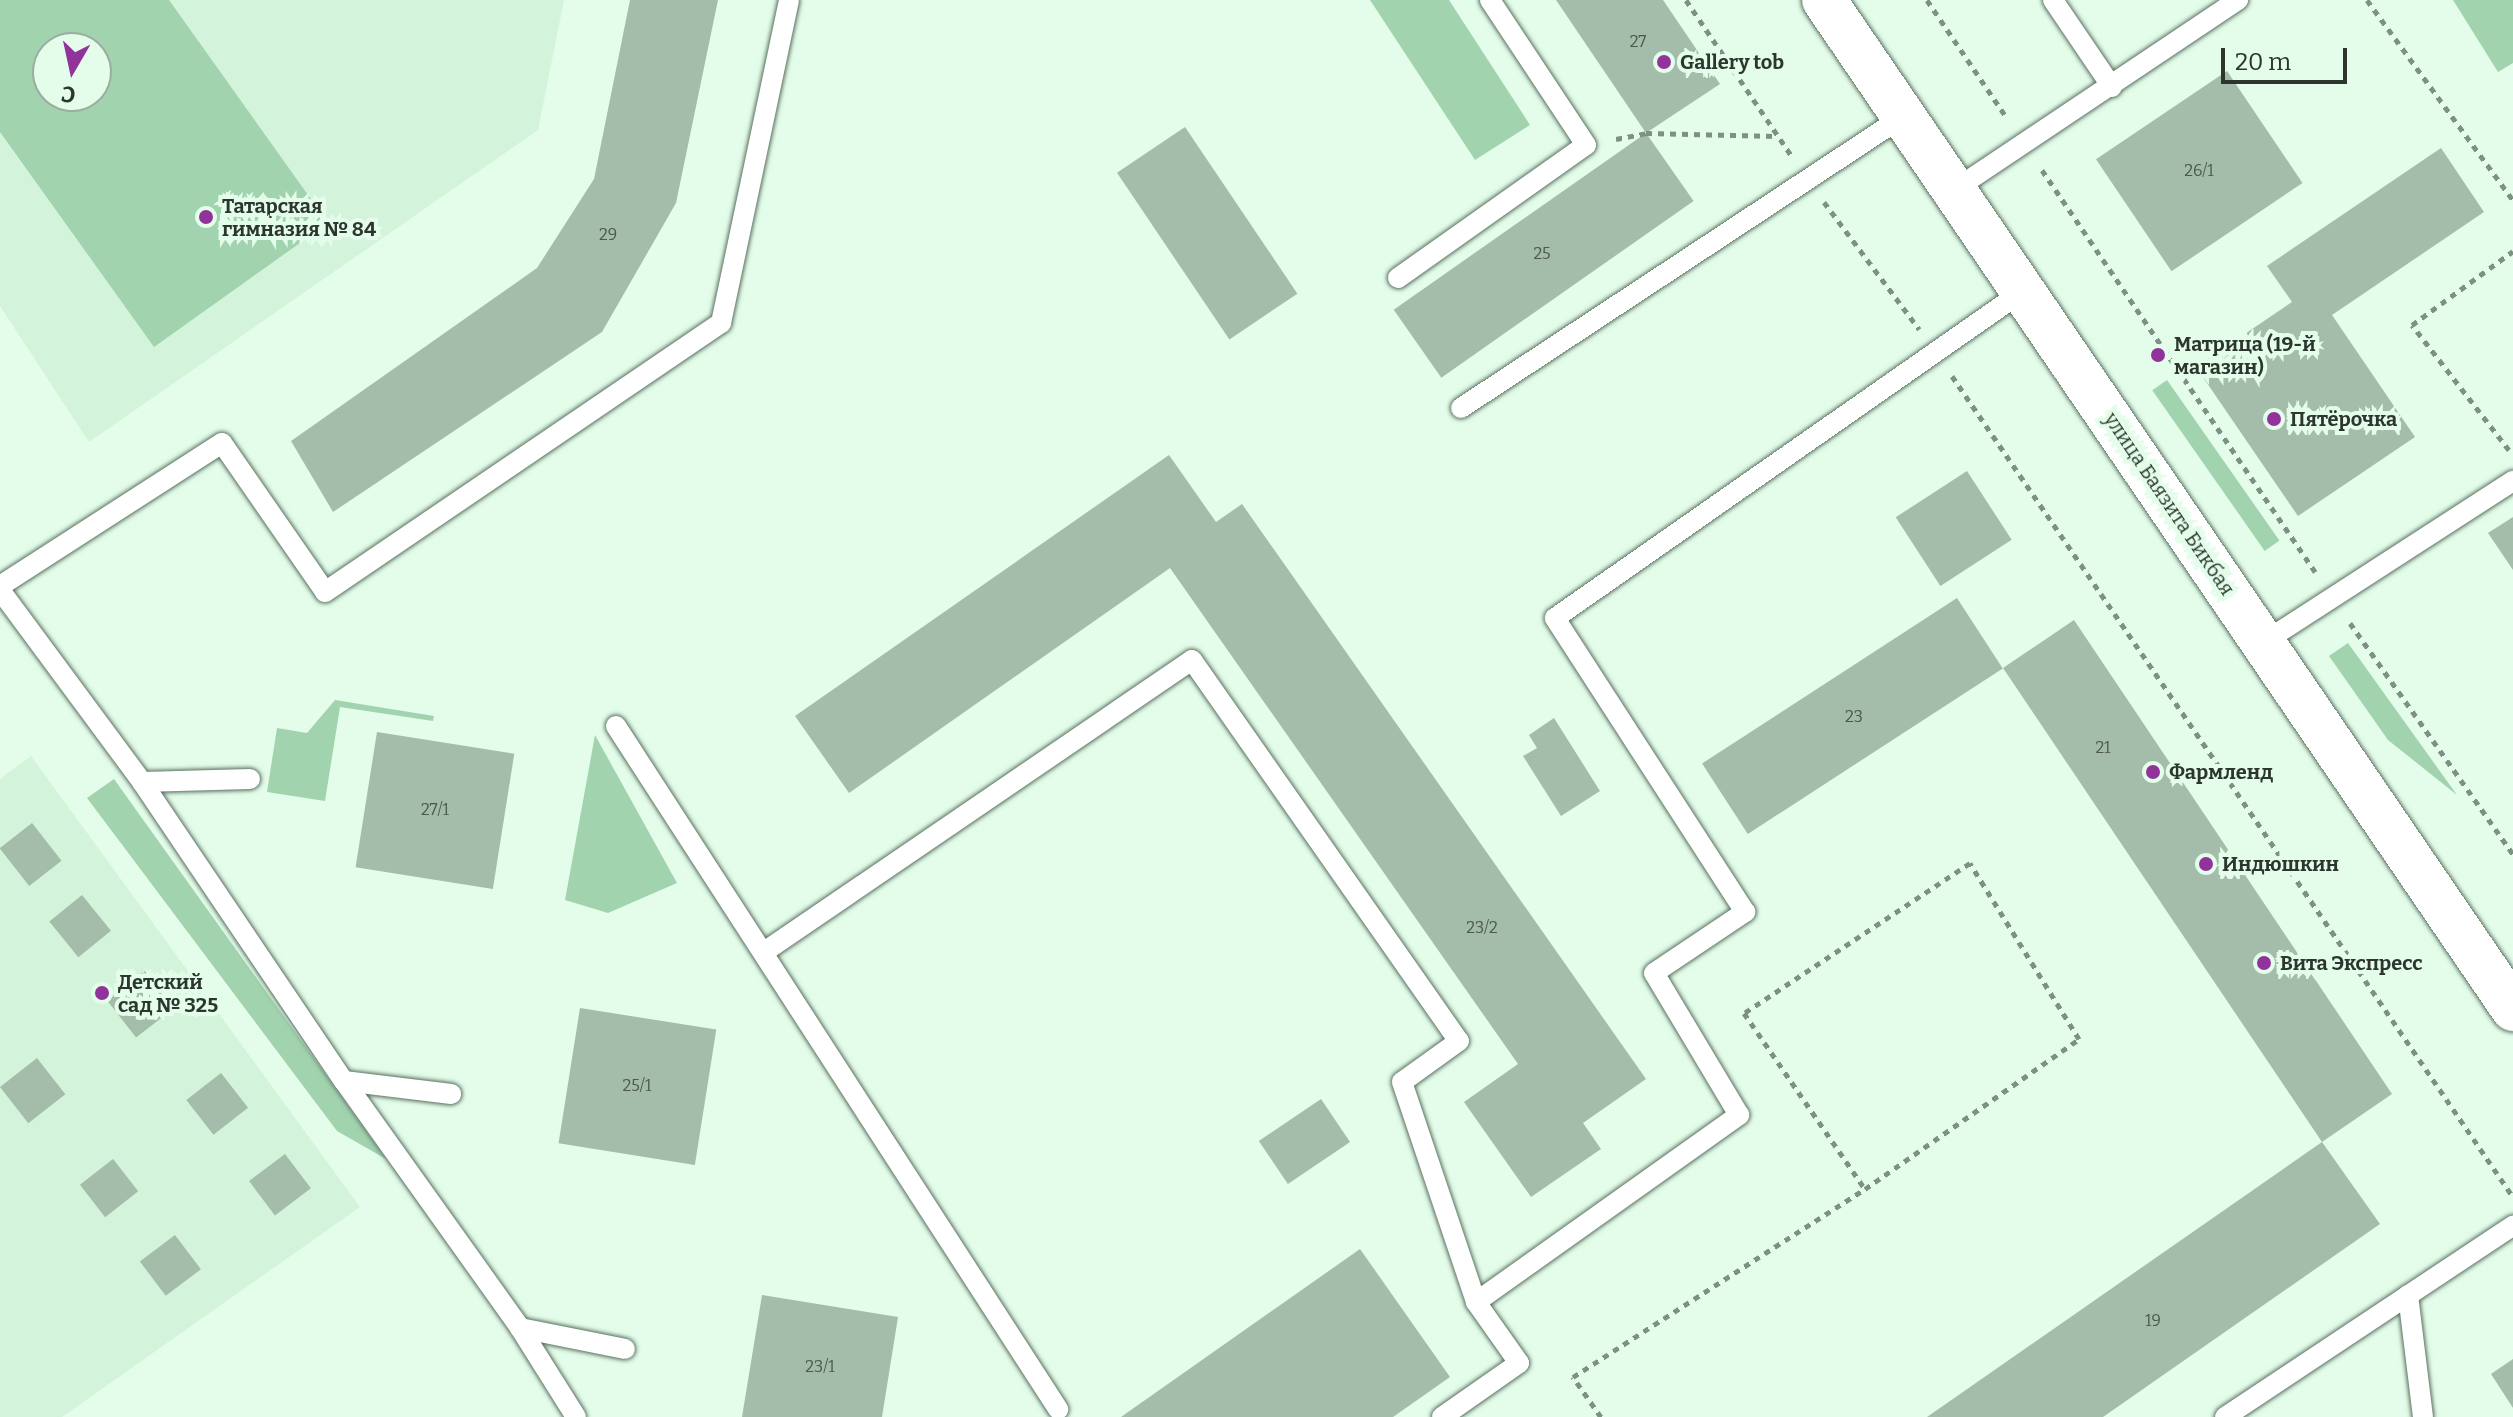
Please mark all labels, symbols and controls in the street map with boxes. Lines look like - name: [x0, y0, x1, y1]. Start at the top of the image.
- north arrow: [32, 32, 112, 112]
- house number: 27: [1630, 32, 1646, 52]
- scale bar: [2225, 32, 2351, 82]
- text: 20 m: [2235, 48, 2291, 76]
- place label: Gallery tob: [1680, 50, 1784, 74]
- marker: Gallery tob: [1655, 53, 1673, 71]
- text: С: [60, 80, 77, 109]
- house number: 26/1: [2184, 161, 2214, 181]
- place label: Татарская гимназия № 84: [222, 194, 376, 241]
- marker: Татарская гимназия № 84: [197, 208, 215, 226]
- house number: 29: [599, 225, 617, 245]
- house number: 25: [1533, 244, 1551, 264]
- place label: Матрица (19-й магазин): [2174, 332, 2316, 379]
- marker: Матрица (19-й магазин): [2149, 346, 2167, 364]
- place label: Пятёрочка: [2290, 407, 2397, 431]
- street label: улица Баязита Бикбая: [2099, 408, 2239, 600]
- marker: Пятёрочка: [2265, 410, 2283, 428]
- house number: 23: [1845, 707, 1863, 727]
- house number: 21: [2095, 738, 2111, 758]
- place label: Фармленд: [2169, 760, 2273, 784]
- marker: Фармленд: [2144, 763, 2162, 781]
- house number: 27/1: [421, 800, 449, 820]
- place label: Индюшкин: [2222, 852, 2339, 876]
- marker: Индюшкин: [2197, 855, 2215, 873]
- house number: 23/2: [1466, 918, 1498, 938]
- place label: Вита Экспресс: [2280, 951, 2423, 975]
- marker: Вита Экспресс: [2255, 954, 2273, 972]
- place label: Детский сад № 325: [118, 970, 218, 1017]
- marker: Детский сад № 325: [93, 984, 111, 1002]
- house number: 25/1: [623, 1076, 651, 1096]
- house number: 19: [2145, 1311, 2161, 1331]
- house number: 23/1: [805, 1357, 835, 1377]

